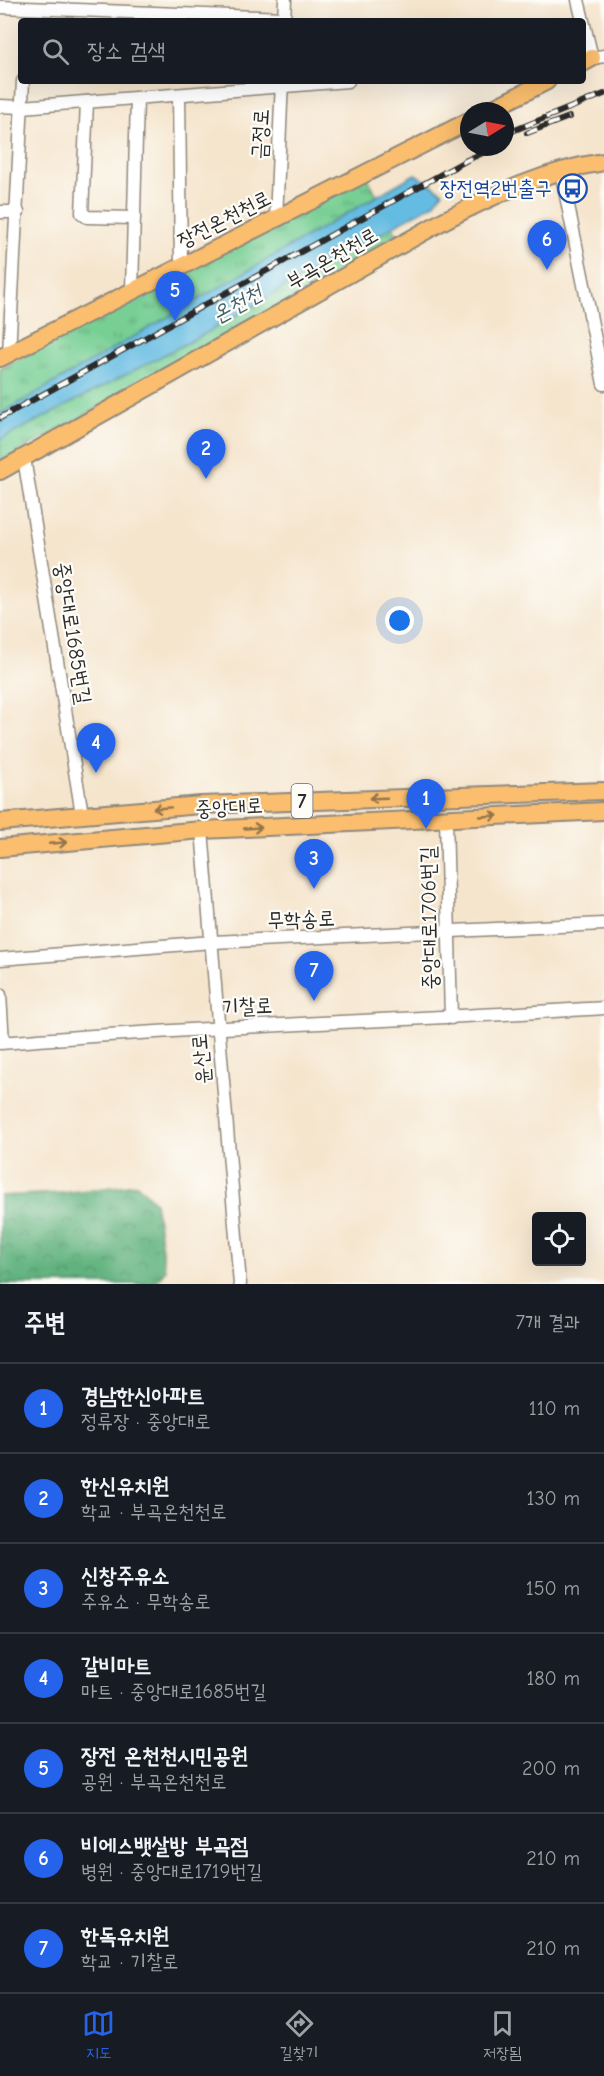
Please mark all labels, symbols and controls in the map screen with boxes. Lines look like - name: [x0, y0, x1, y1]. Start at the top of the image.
- search box: [18, 18, 586, 84]
- icon: search: [39, 35, 72, 68]
- text: 장소 검색: [87, 38, 165, 64]
- north arrow: [460, 102, 514, 156]
- street label: 금정로: [247, 108, 273, 160]
- bus stop icon: 장전역2번출구: [557, 172, 589, 204]
- place label: 장전역2번출구: [440, 176, 552, 200]
- street label: 장전온천천로: [173, 185, 275, 253]
- pin: 6: [528, 220, 566, 270]
- street label: 부곡온천천로: [282, 222, 382, 294]
- pin: 5: [156, 272, 195, 321]
- water label: 온천천: [207, 279, 269, 328]
- pin: 2: [186, 430, 226, 479]
- street label: 중앙대로1685번길: [50, 560, 96, 706]
- your location: [385, 606, 414, 635]
- pin: 4: [76, 724, 116, 773]
- pin: 1: [406, 780, 446, 829]
- road number: 7: [292, 784, 312, 818]
- one-way arrow: [368, 792, 388, 803]
- street label: 중앙대로: [195, 793, 263, 821]
- one-way arrow: [152, 803, 172, 814]
- one-way arrow: [479, 811, 499, 822]
- one-way arrow: [242, 822, 262, 833]
- one-way arrow: [48, 837, 68, 848]
- pin: 3: [294, 840, 334, 889]
- street label: 중앙대로1706번길: [416, 846, 442, 990]
- street label: 무학송로: [267, 906, 335, 932]
- pin: 7: [294, 952, 334, 1001]
- street label: 기찰로: [221, 993, 273, 1019]
- street label: 윤산로: [187, 1033, 215, 1085]
- map controls: [532, 1212, 586, 1266]
- button: locate: [532, 1212, 586, 1266]
- text: 주변: [24, 1308, 66, 1338]
- text: 7개 결과: [516, 1311, 580, 1334]
- text: 경남한신아파트: [81, 1383, 205, 1409]
- text: 1: [40, 1397, 47, 1420]
- text: 110 m: [529, 1397, 580, 1420]
- text: 정류장 · 중앙대로: [81, 1410, 211, 1433]
- text: 한신유치원: [81, 1473, 170, 1499]
- text: 2: [39, 1487, 48, 1510]
- text: 130 m: [527, 1487, 580, 1510]
- text: 학교 · 부곡온천천로: [81, 1500, 227, 1523]
- text: 신창주유소: [81, 1563, 170, 1589]
- text: 3: [39, 1577, 48, 1600]
- text: 150 m: [526, 1577, 580, 1600]
- text: 주유소 · 무학송로: [81, 1590, 211, 1613]
- text: 갈비마트: [81, 1653, 152, 1679]
- text: 4: [39, 1667, 48, 1690]
- text: 180 m: [526, 1667, 580, 1690]
- text: 마트 · 중앙대로1685번길: [81, 1680, 267, 1703]
- text: 장전 온천천시민공원: [81, 1743, 248, 1769]
- text: 5: [38, 1757, 49, 1780]
- text: 200 m: [522, 1757, 580, 1780]
- text: 공원 · 부곡온천천로: [81, 1770, 227, 1793]
- text: 비에스뱃살방 부곡점: [81, 1833, 248, 1859]
- text: 6: [38, 1847, 49, 1870]
- text: 210 m: [526, 1847, 580, 1870]
- text: 병원 · 중앙대로1719번길: [81, 1860, 263, 1883]
- text: 한독유치원: [81, 1923, 170, 1949]
- text: 7: [39, 1937, 48, 1960]
- text: 210 m: [526, 1937, 580, 1960]
- text: 학교 · 기찰로: [81, 1950, 178, 1973]
- tab: 지도: [82, 2007, 115, 2063]
- tab: 길찾기: [280, 2007, 318, 2063]
- tab: 저장됨: [483, 2007, 522, 2063]

